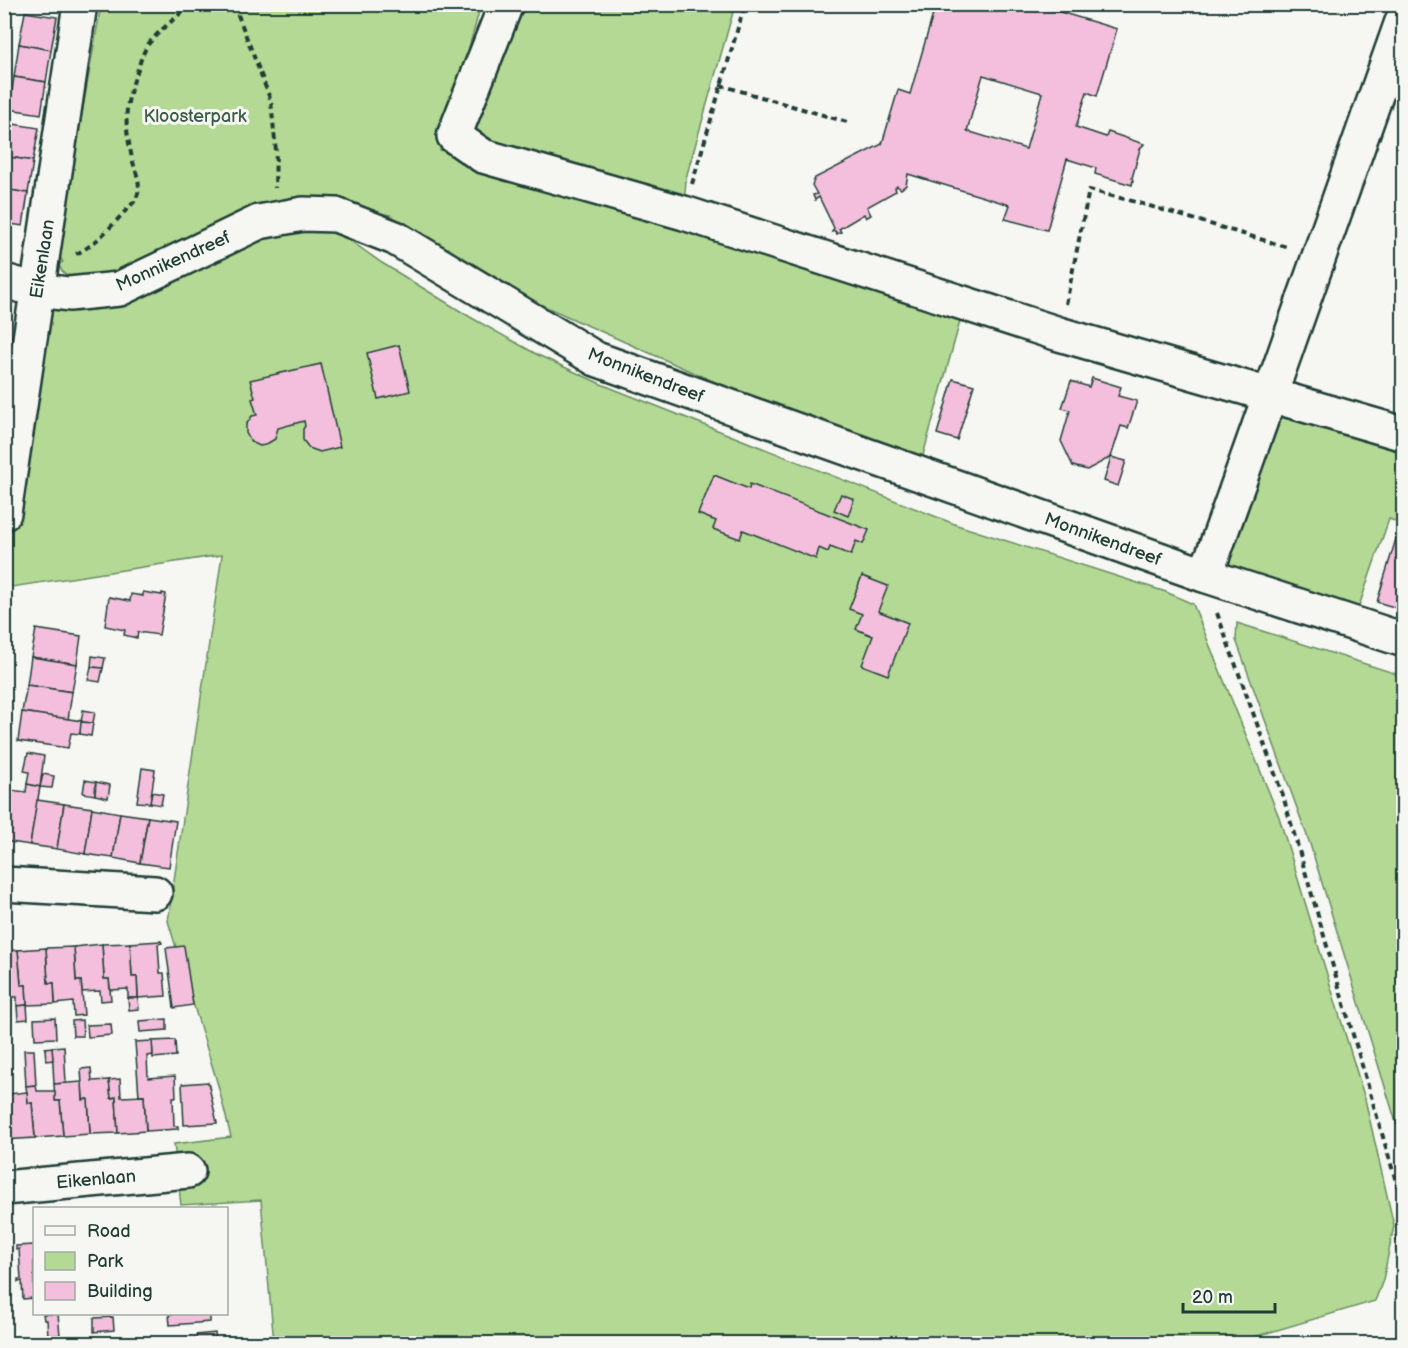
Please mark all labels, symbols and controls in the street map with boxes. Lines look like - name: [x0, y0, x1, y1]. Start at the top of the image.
- park label: Kloosterpark: [144, 106, 247, 127]
- street label: Eikenlaan: [26, 218, 59, 300]
- street label: Monnikendreef: [113, 227, 234, 296]
- street label: Monnikendreef: [585, 344, 707, 407]
- street label: Monnikendreef: [1041, 509, 1165, 571]
- street label: Eikenlaan: [55, 1166, 137, 1193]
- legend: [33, 1207, 228, 1315]
- text: Road: [87, 1221, 131, 1242]
- text: Park: [87, 1251, 123, 1272]
- scale bar: [1183, 1276, 1274, 1314]
- text: Building: [87, 1281, 153, 1302]
- text: 20 m: [1192, 1287, 1233, 1308]

